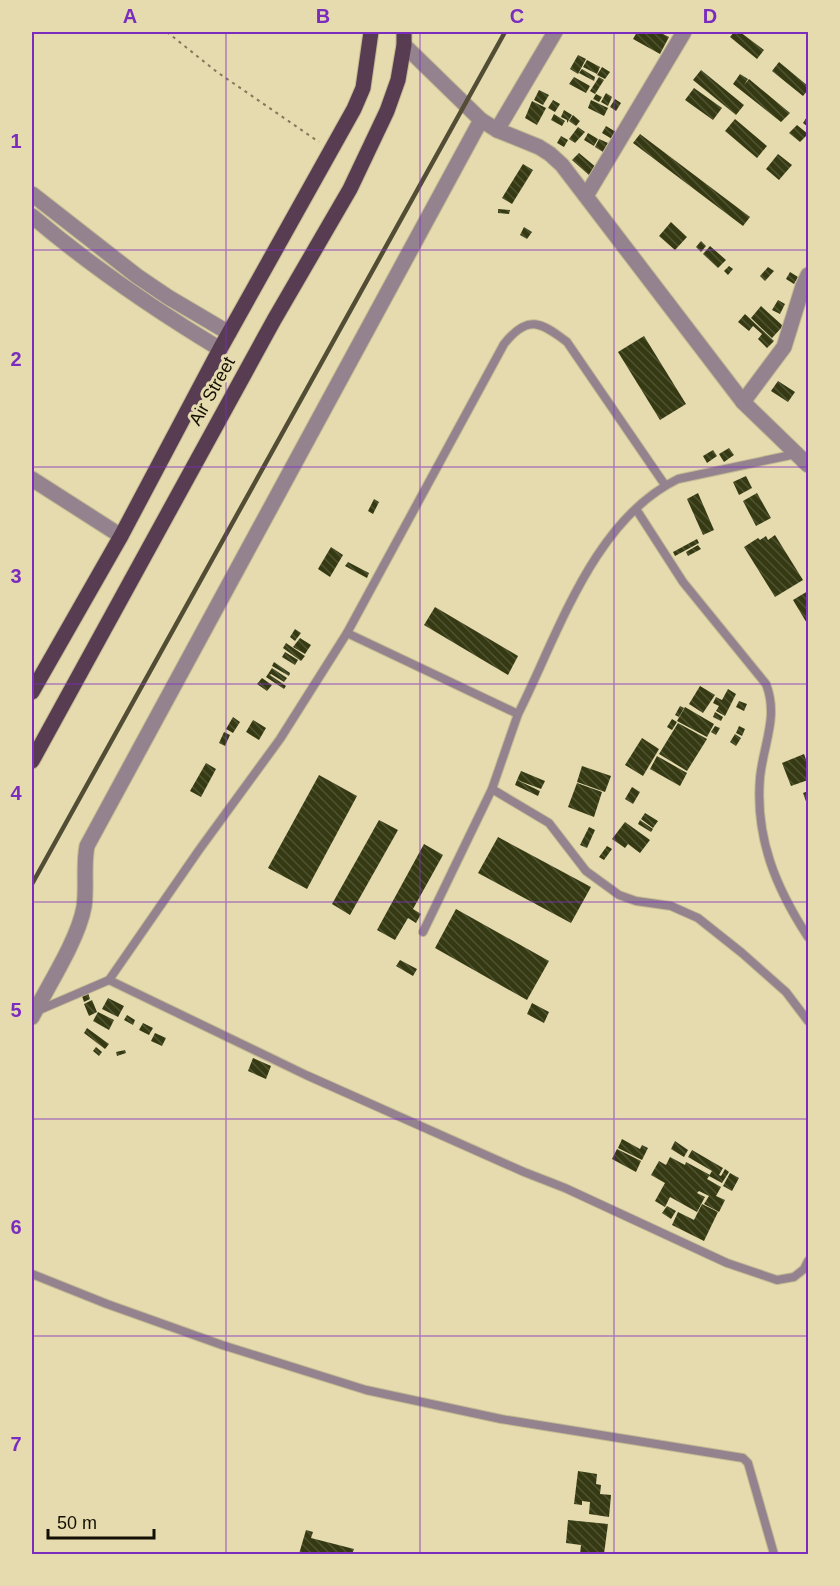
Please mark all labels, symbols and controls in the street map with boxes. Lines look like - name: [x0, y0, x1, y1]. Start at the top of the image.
- text: A: [123, 5, 137, 27]
- text: B: [316, 5, 330, 27]
- text: C: [510, 5, 524, 27]
- text: D: [703, 5, 717, 27]
- text: 1: [10, 130, 22, 152]
- text: 2: [10, 348, 22, 370]
- street label: Air Street: [185, 353, 239, 429]
- text: 3: [10, 565, 22, 587]
- text: 4: [10, 782, 22, 804]
- text: 5: [10, 999, 22, 1021]
- text: 6: [10, 1216, 22, 1238]
- text: 7: [10, 1433, 22, 1455]
- scale bar: [48, 1502, 154, 1540]
- text: 50 m: [57, 1513, 97, 1533]

